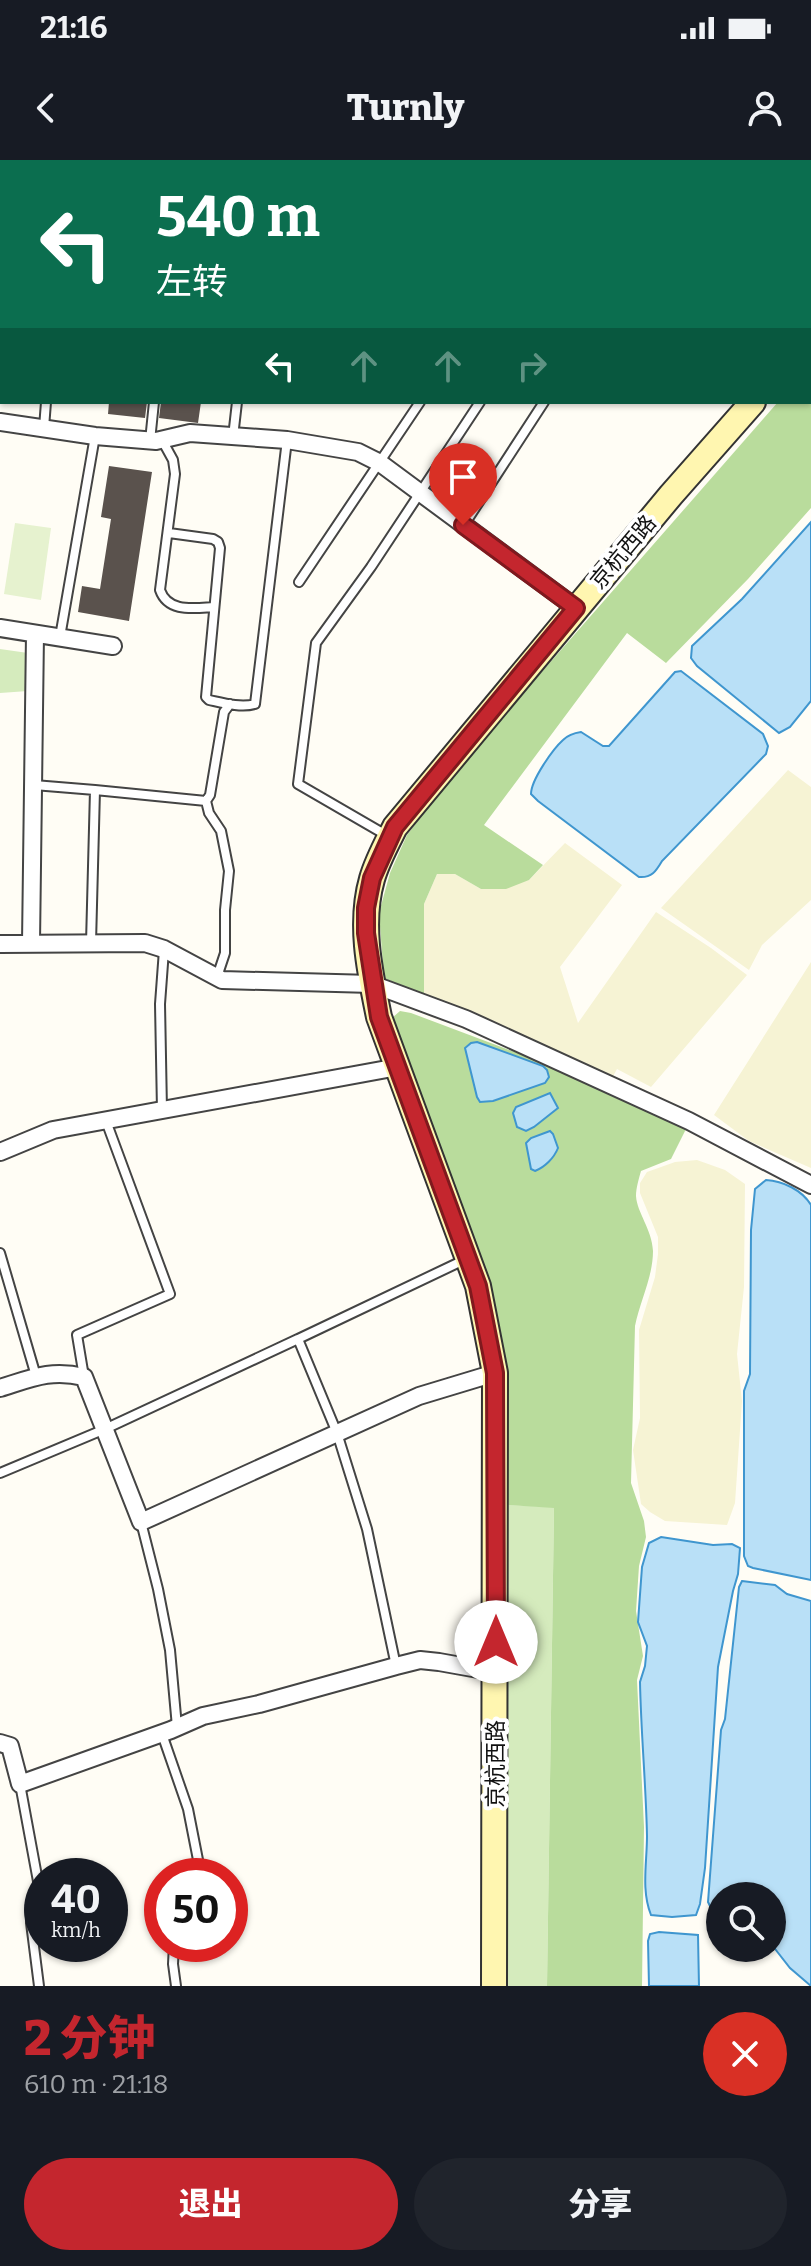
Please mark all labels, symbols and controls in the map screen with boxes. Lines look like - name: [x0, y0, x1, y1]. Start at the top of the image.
- text: 21:16: [40, 10, 108, 46]
- icon: back: [24, 86, 68, 130]
- text: Turnly: [347, 86, 464, 130]
- icon: person: [743, 86, 787, 130]
- text: 540 m: [156, 184, 320, 251]
- icon: left: [24, 192, 128, 296]
- text: 左转: [156, 260, 228, 304]
- icon: left: [258, 344, 302, 388]
- icon: ahead: [342, 344, 386, 388]
- icon: ahead: [426, 344, 470, 388]
- icon: right: [510, 344, 554, 388]
- pin: [429, 443, 497, 525]
- icon: arrive: [441, 455, 485, 499]
- street label: 京杭西路: [584, 510, 662, 594]
- position arrow: [454, 1600, 538, 1684]
- street label: 京杭西路: [482, 1720, 509, 1808]
- speed limit sign: 50: [144, 1858, 248, 1962]
- text: 40: [51, 1876, 101, 1924]
- map controls: [706, 1882, 786, 1962]
- button: search: [706, 1882, 786, 1962]
- text: km/h: [51, 1918, 101, 1942]
- text: 2 分钟: [24, 2010, 156, 2068]
- button: close: [703, 2012, 787, 2096]
- text: 610 m · 21:18: [24, 2069, 168, 2100]
- button: 退出: [24, 2158, 398, 2250]
- button: 分享: [414, 2158, 787, 2250]

